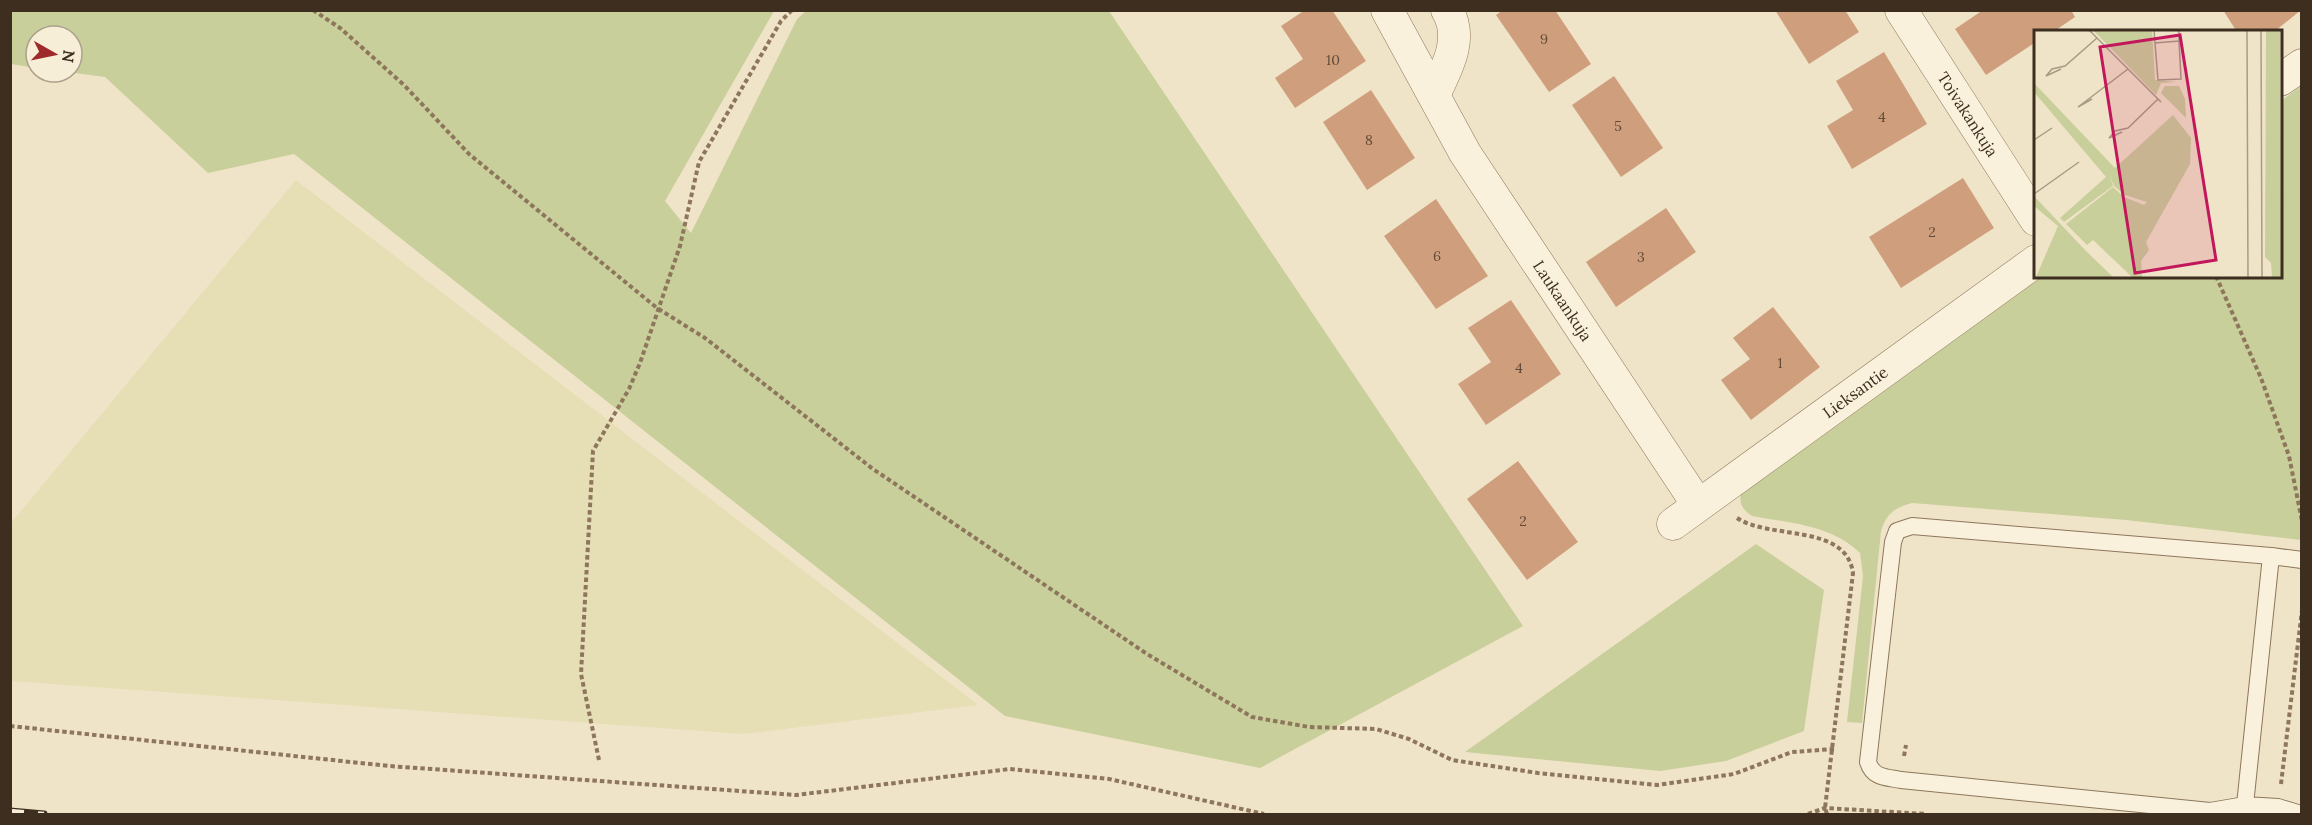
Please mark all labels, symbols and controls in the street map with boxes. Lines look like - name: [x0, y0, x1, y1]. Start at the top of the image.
- north arrow: [24, 24, 84, 84]
- house number: 9: [1540, 30, 1548, 48]
- inset map: [2034, 30, 2282, 278]
- text: N: [58, 49, 80, 64]
- house number: 10: [1326, 51, 1340, 69]
- street label: Toivakankuja: [1933, 68, 2003, 160]
- house number: 4: [1878, 108, 1886, 126]
- house number: 5: [1614, 117, 1622, 135]
- house number: 8: [1365, 131, 1373, 149]
- house number: 2: [1928, 223, 1936, 241]
- house number: 6: [1433, 247, 1441, 265]
- house number: 3: [1637, 248, 1645, 266]
- street label: Laukaankuja: [1529, 256, 1597, 345]
- house number: 1: [1777, 354, 1783, 372]
- house number: 4: [1515, 359, 1523, 377]
- street label: Lieksantie: [1819, 362, 1892, 422]
- house number: 2: [1519, 512, 1527, 530]

